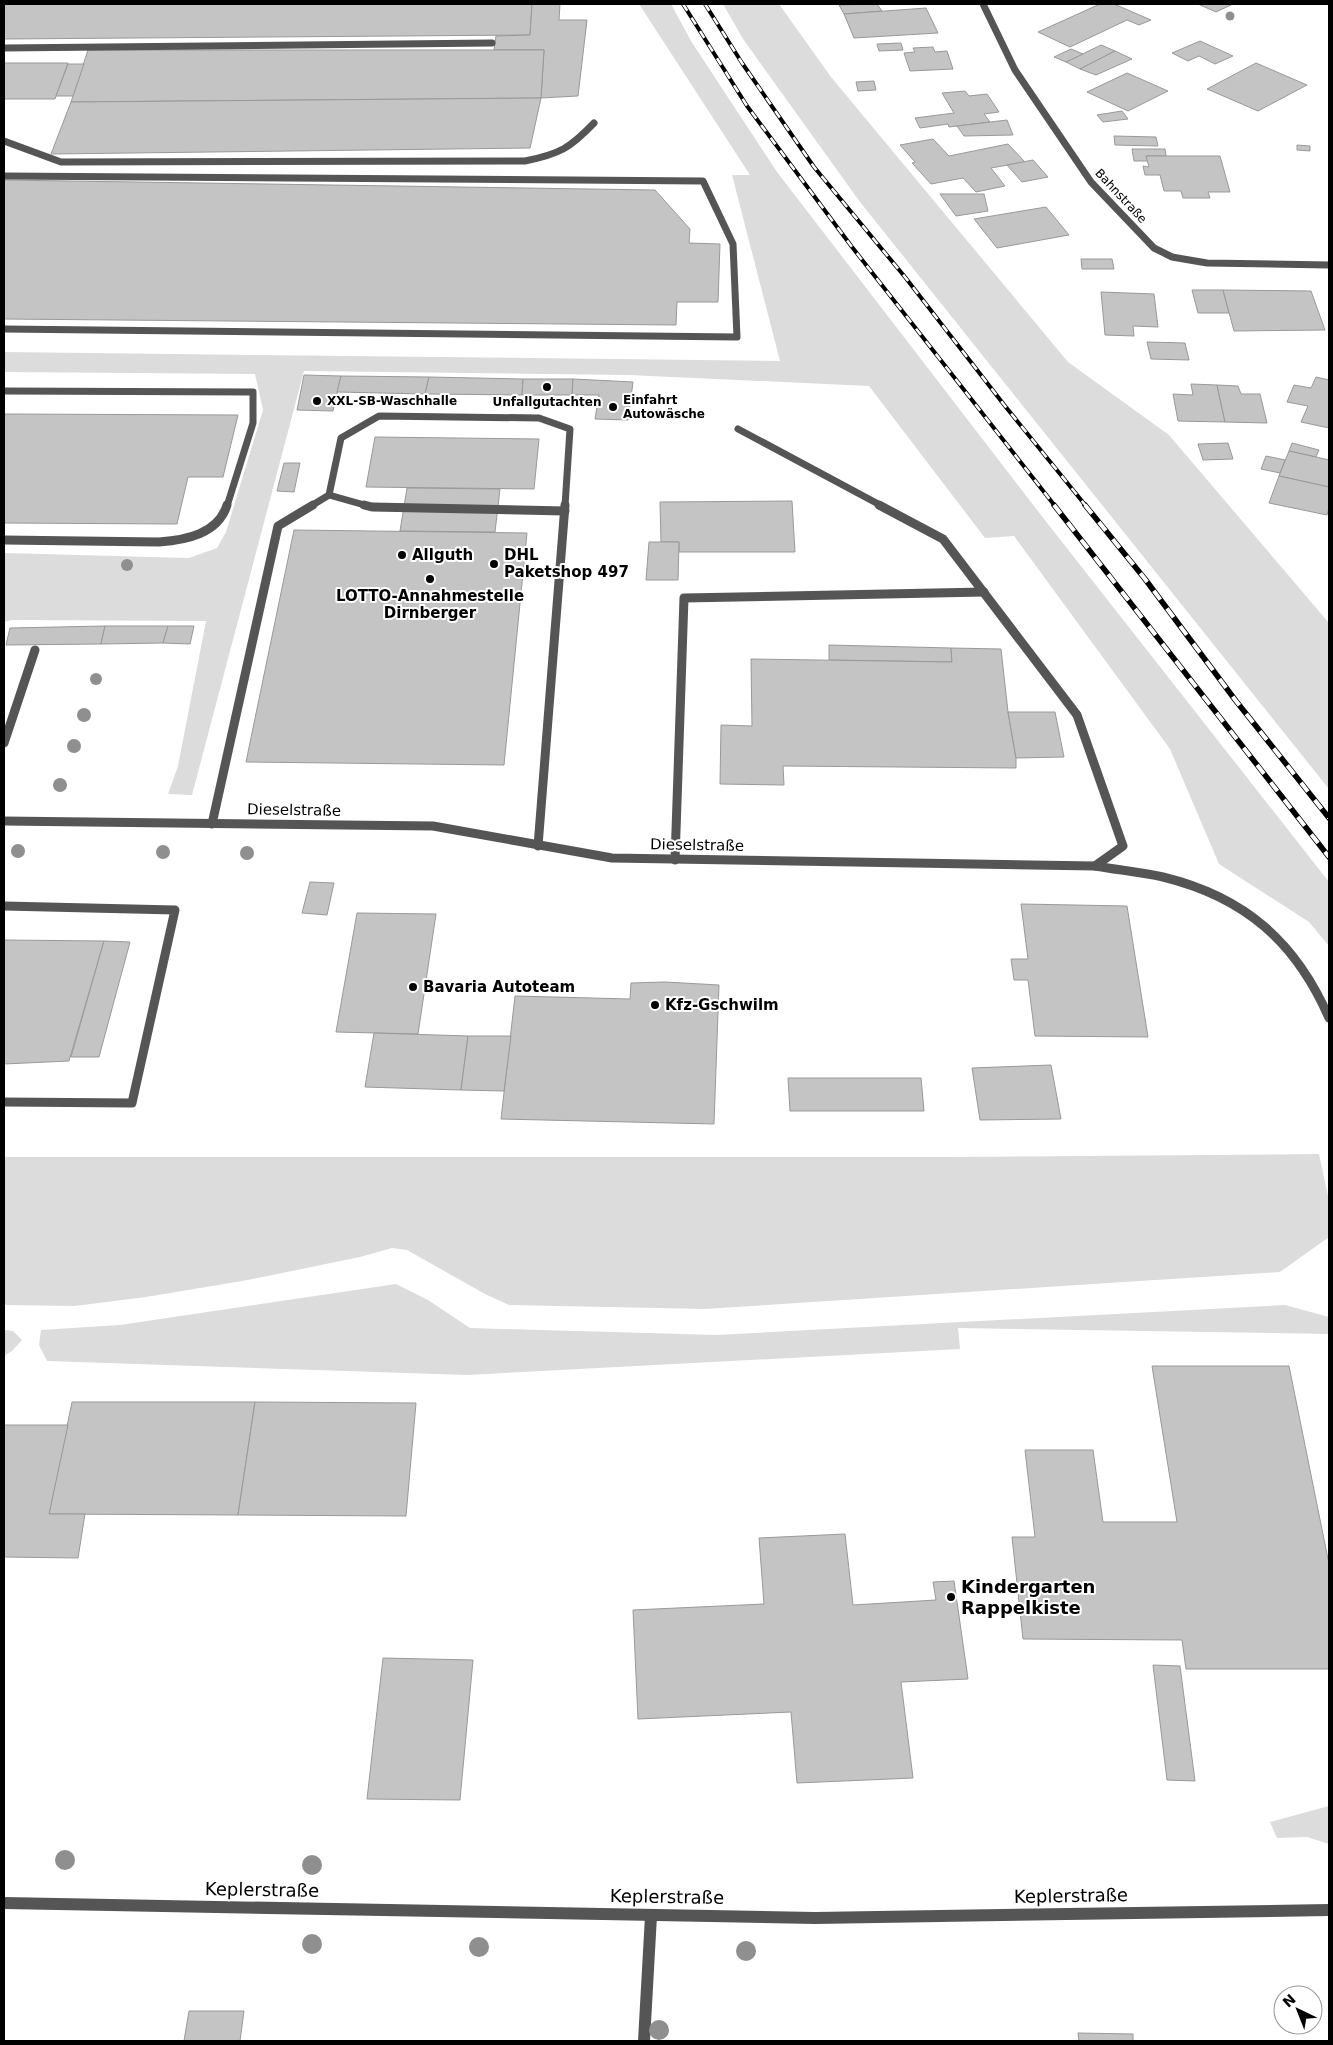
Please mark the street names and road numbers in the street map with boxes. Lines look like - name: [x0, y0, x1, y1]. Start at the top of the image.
- street label: Bahnstraße: [1092, 166, 1150, 226]
- street label: Dieselstraße: [247, 800, 341, 820]
- street label: Dieselstraße: [650, 835, 744, 855]
- street label: Keplerstraße: [205, 1878, 319, 1901]
- street label: Keplerstraße: [1014, 1884, 1128, 1907]
- street label: Keplerstraße: [610, 1885, 724, 1908]

